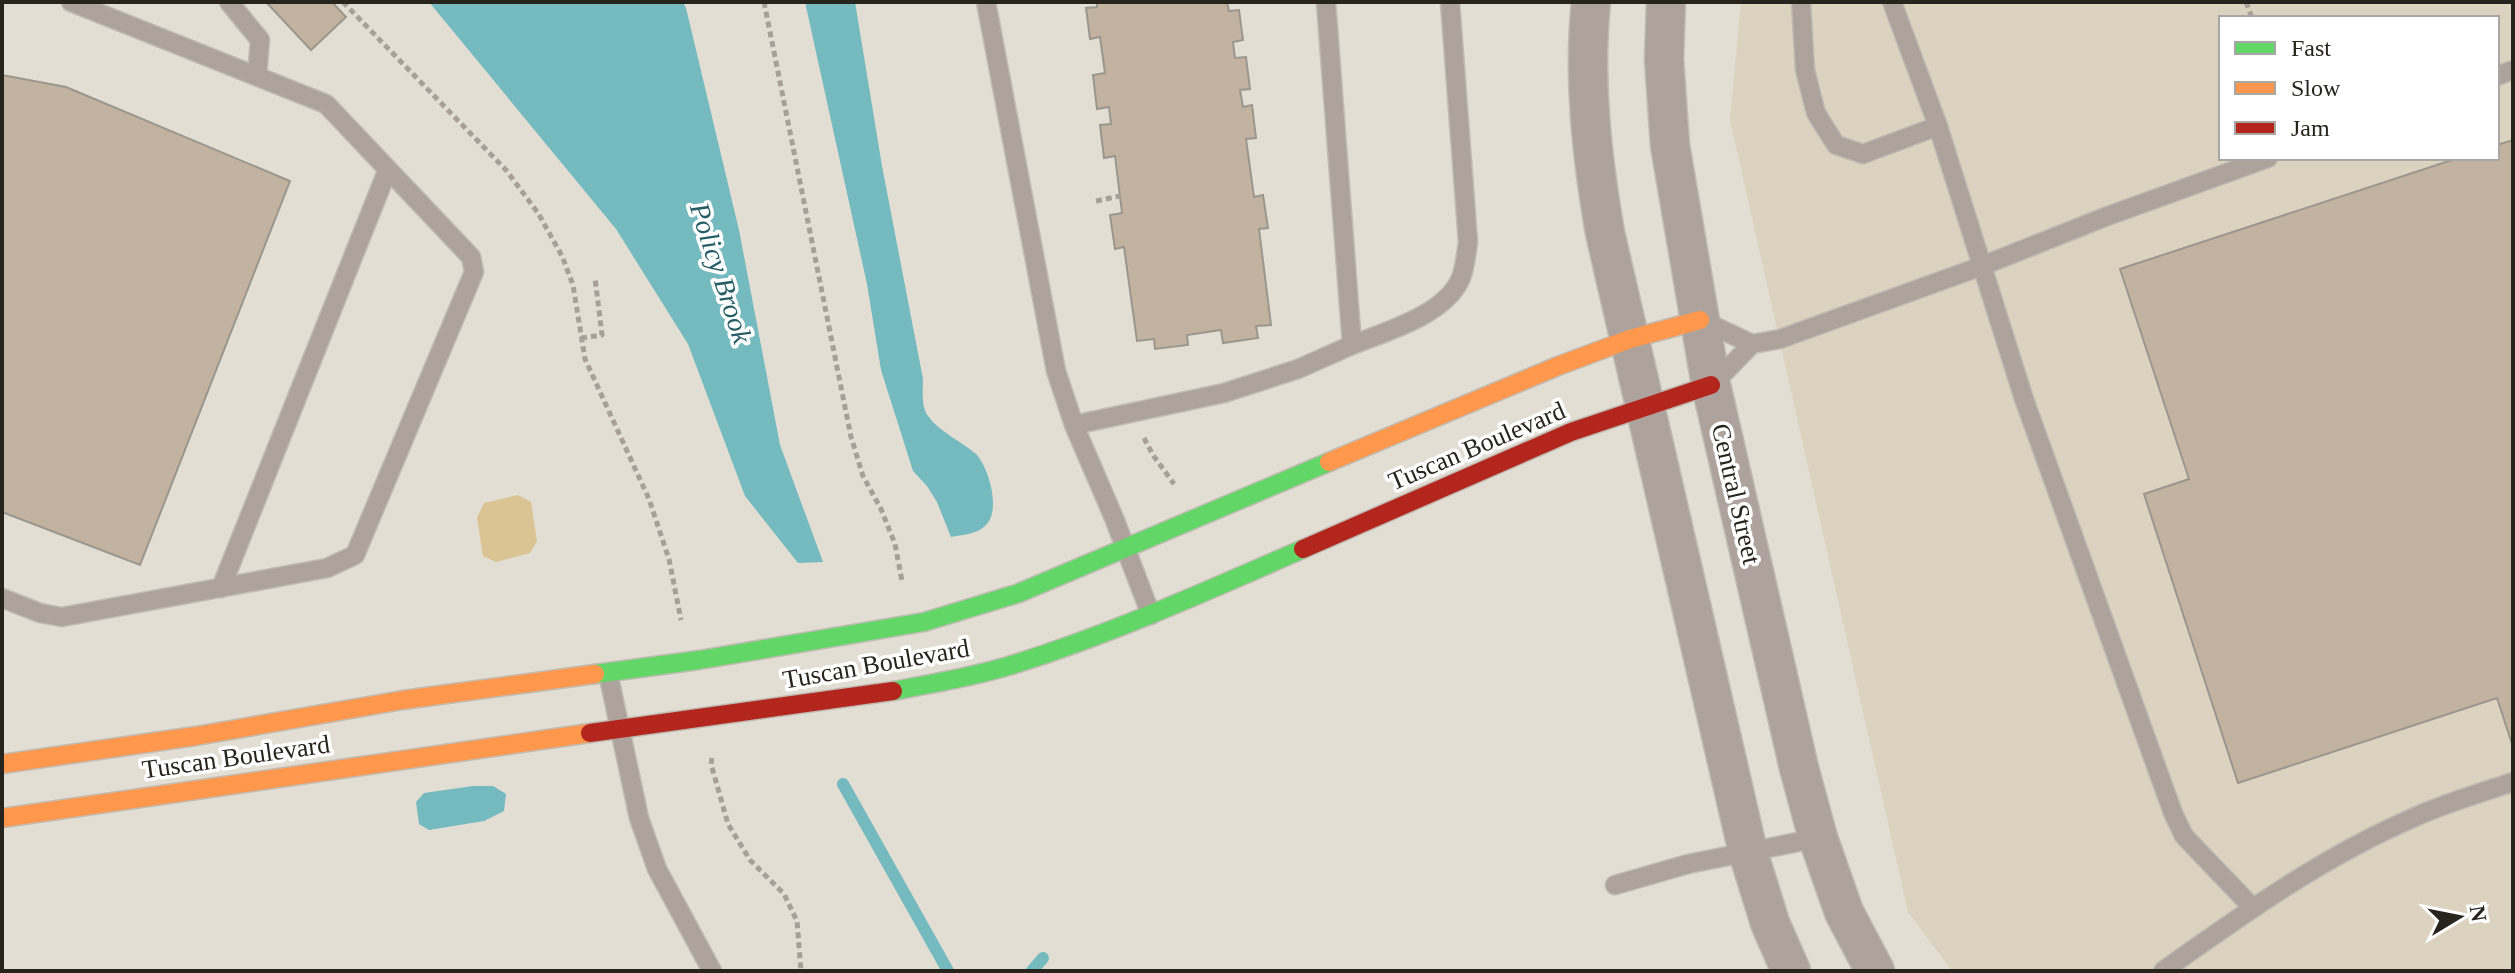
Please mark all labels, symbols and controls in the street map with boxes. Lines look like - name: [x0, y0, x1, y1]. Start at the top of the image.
- legend: [2219, 16, 2499, 160]
- text: Fast: [2291, 35, 2331, 61]
- text: Slow: [2291, 75, 2341, 101]
- text: Jam: [2291, 115, 2330, 141]
- water label: Policy Brook: [683, 198, 758, 348]
- street label: Tuscan Boulevard: [1384, 396, 1570, 496]
- street label: Central Street: [1706, 421, 1766, 568]
- street label: Tuscan Boulevard: [780, 633, 972, 695]
- street label: Tuscan Boulevard: [140, 729, 332, 785]
- north arrow: [2419, 877, 2499, 957]
- text: N: [2465, 904, 2492, 924]

